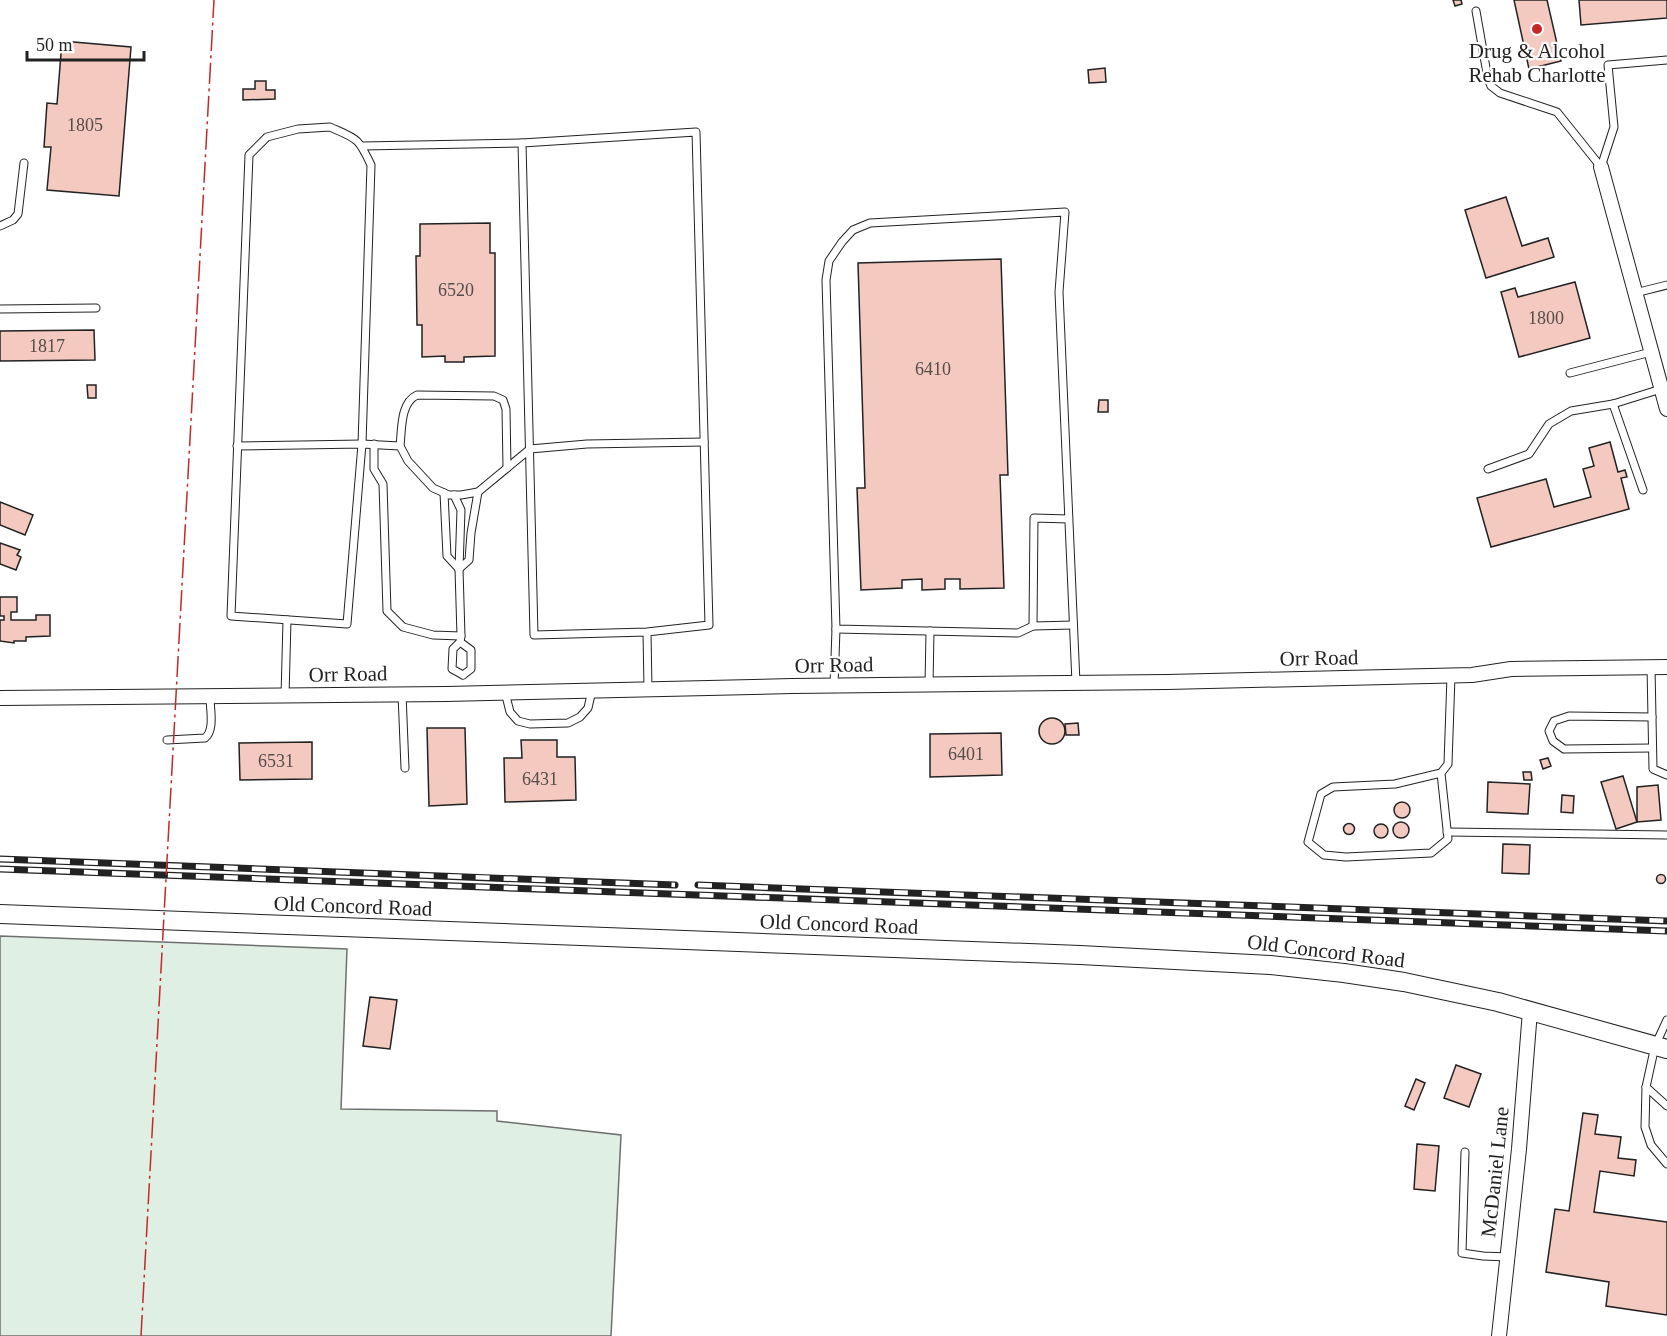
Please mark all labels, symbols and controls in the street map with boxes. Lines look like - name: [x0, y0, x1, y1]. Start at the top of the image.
- marker: Drug & Alcohol Rehab Charlotte: [1530, 22, 1544, 36]
- scale bar: [27, 24, 144, 62]
- text: 50 m: [36, 35, 73, 55]
- place label: Drug & Alcohol Rehab Charlotte: [1468, 39, 1606, 87]
- house number: 1805: [67, 115, 103, 135]
- house number: 6520: [438, 280, 474, 300]
- house number: 1800: [1528, 308, 1564, 328]
- house number: 1817: [29, 336, 65, 356]
- house number: 6410: [915, 359, 951, 379]
- street label: Orr Road: [1279, 645, 1359, 671]
- street label: Orr Road: [794, 652, 874, 678]
- street label: Orr Road: [308, 661, 388, 687]
- house number: 6401: [948, 744, 984, 764]
- house number: 6531: [258, 751, 294, 771]
- house number: 6431: [522, 769, 558, 789]
- street label: Old Concord Road: [273, 891, 433, 921]
- street label: Old Concord Road: [759, 909, 919, 939]
- street label: Old Concord Road: [1246, 929, 1407, 973]
- street label: McDaniel Lane: [1476, 1106, 1514, 1238]

